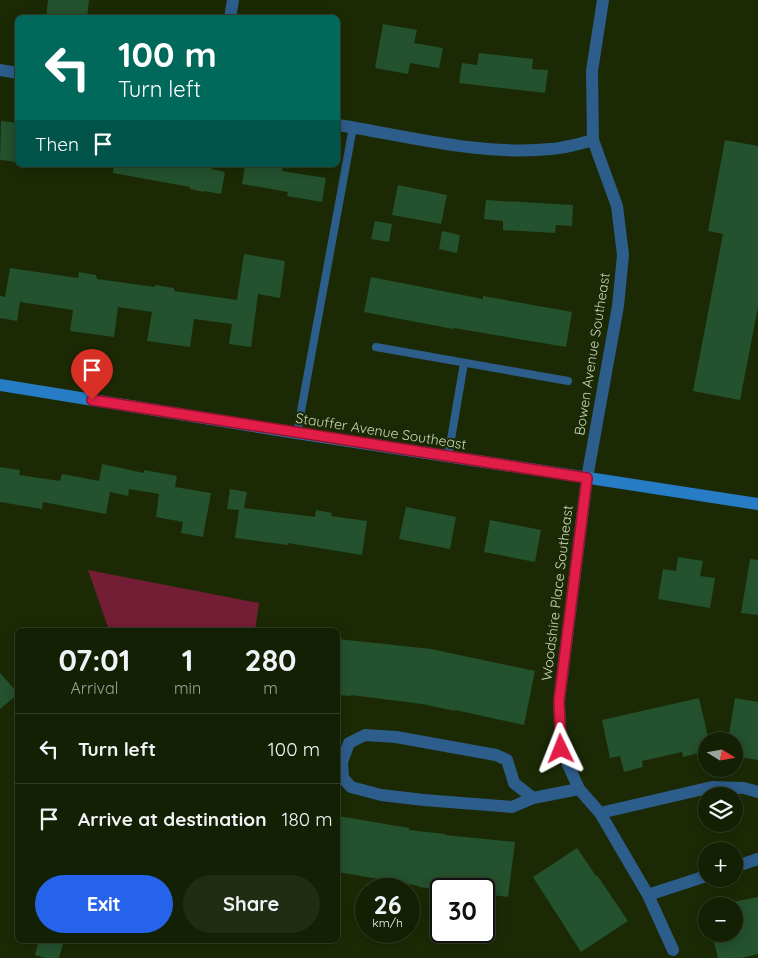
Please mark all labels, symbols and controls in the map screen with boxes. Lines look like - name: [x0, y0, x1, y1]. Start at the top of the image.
- text: 100 m: [118, 32, 217, 76]
- icon: left: [35, 35, 100, 100]
- text: Turn left: [118, 75, 201, 103]
- icon: arrive: [89, 130, 117, 158]
- text: Then: [35, 132, 79, 156]
- street label: Bowen Avenue Southeast: [570, 271, 614, 437]
- pin: [71, 349, 113, 400]
- icon: arrive: [78, 356, 106, 384]
- street label: Stauffer Avenue Southeast: [294, 409, 468, 453]
- street label: Woodshire Place Southeast: [537, 504, 577, 682]
- text: 07:01: [58, 641, 130, 679]
- text: 1: [182, 641, 193, 679]
- text: 280: [245, 641, 297, 679]
- text: Arrival: [70, 678, 118, 698]
- text: min: [174, 678, 201, 698]
- text: m: [263, 678, 278, 698]
- position arrow: [534, 722, 586, 774]
- north arrow: [698, 732, 742, 778]
- map controls: [698, 732, 743, 942]
- icon: left: [35, 735, 63, 763]
- text: Turn left: [78, 737, 156, 761]
- text: 100 m: [268, 737, 320, 761]
- button: layers: [698, 787, 743, 832]
- icon: arrive: [35, 805, 63, 833]
- text: Arrive at destination: [78, 807, 267, 831]
- text: 180 m: [282, 807, 333, 831]
- button: +: [698, 842, 743, 887]
- button: Exit: [35, 875, 173, 933]
- button: Share: [183, 875, 320, 933]
- speed limit sign: 30: [430, 878, 495, 943]
- text: 26: [373, 889, 402, 920]
- button: −: [698, 897, 743, 942]
- text: km/h: [372, 915, 403, 930]

